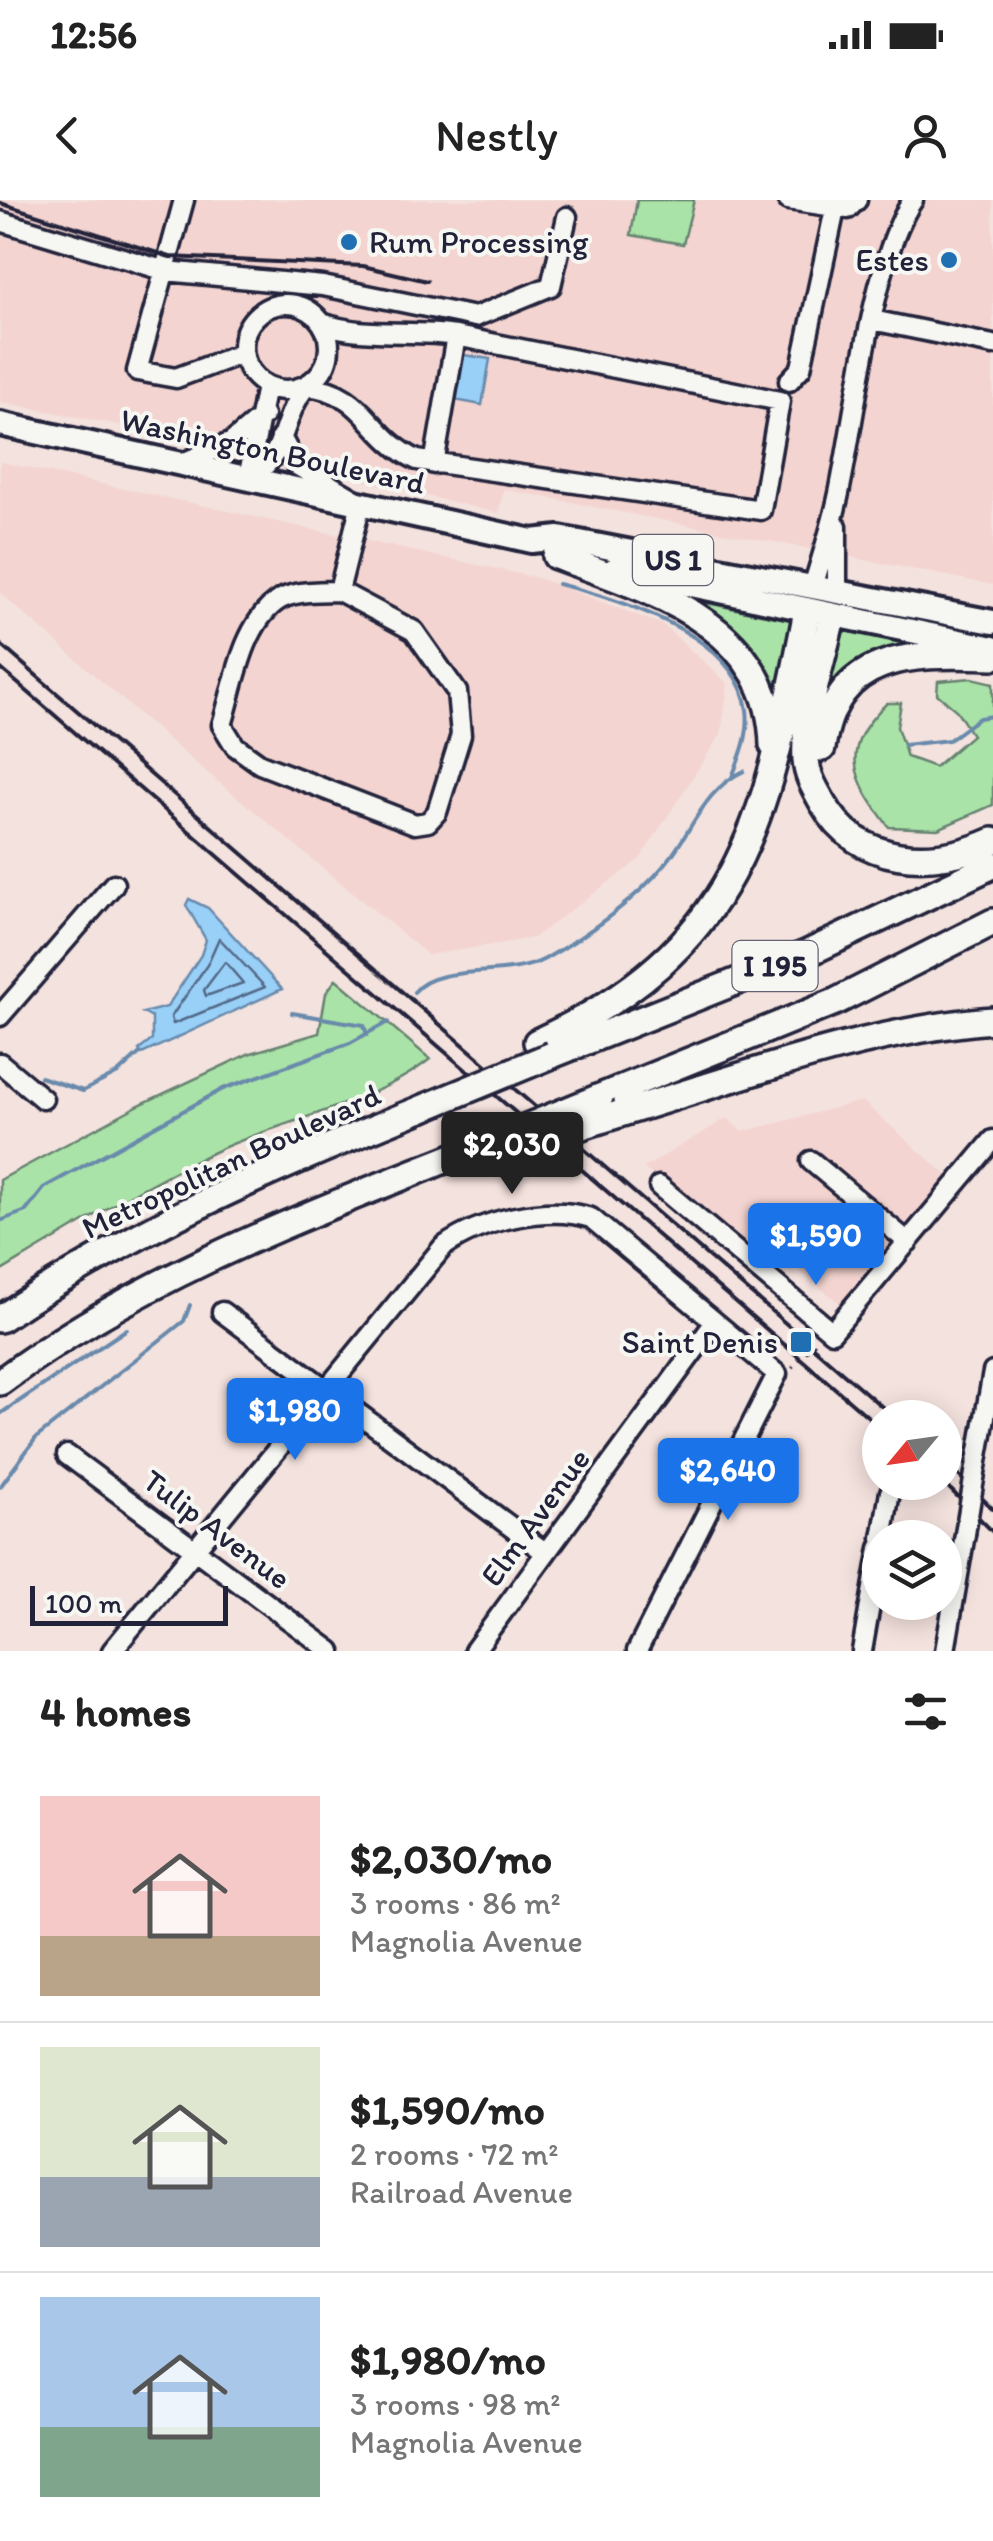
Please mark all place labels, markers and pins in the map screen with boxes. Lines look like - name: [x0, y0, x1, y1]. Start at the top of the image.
- place label: Rum Processing: [369, 223, 589, 261]
- marker: Rum Processing: [338, 231, 360, 253]
- place label: Estes: [855, 241, 929, 279]
- marker: Estes: [938, 249, 960, 271]
- pin: $2,030: [431, 1112, 593, 1197]
- pin: $1,590: [735, 1203, 897, 1288]
- place label: Saint Denis: [622, 1323, 778, 1361]
- marker: Saint Denis: [788, 1329, 814, 1355]
- pin: $1,980: [214, 1378, 376, 1463]
- pin: $2,640: [647, 1438, 809, 1523]

